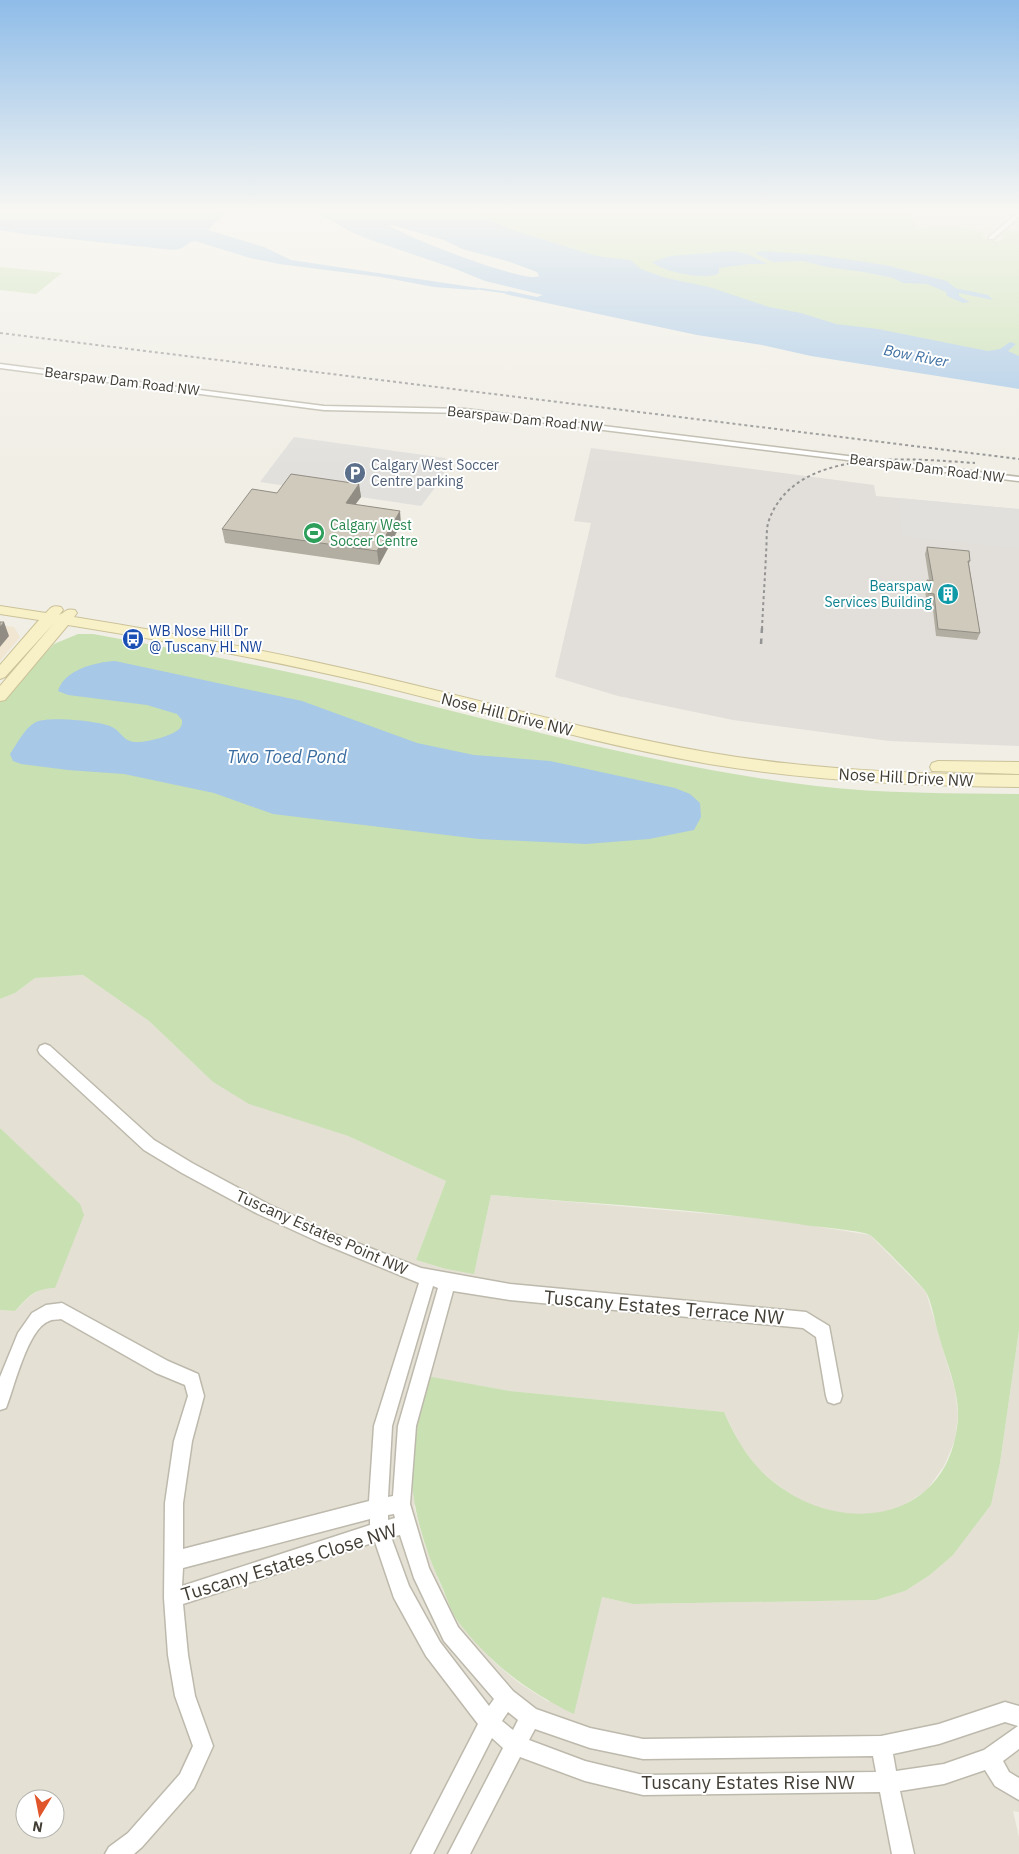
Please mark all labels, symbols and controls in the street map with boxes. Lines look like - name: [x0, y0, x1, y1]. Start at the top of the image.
- water label: Bow River: [882, 340, 951, 371]
- street label: Bearspaw Dam Road NW: [43, 363, 201, 400]
- street label: Bearspaw Dam Road NW: [446, 402, 604, 436]
- street label: Bearspaw Dam Road NW: [848, 450, 1006, 487]
- place label: Calgary West Soccer Centre parking: [371, 456, 499, 490]
- parking icon: Calgary West Soccer Centre parking: [343, 461, 367, 485]
- place label: Calgary West Soccer Centre: [330, 516, 418, 550]
- sports icon: Calgary West Soccer Centre: [302, 521, 326, 545]
- place label: Bearspaw Services Building: [824, 577, 933, 611]
- building icon: Bearspaw Services Building: [936, 582, 960, 606]
- place label: WB Nose Hill Dr @ Tuscany HL NW: [149, 622, 263, 656]
- bus stop icon: WB Nose Hill Dr @ Tuscany HL NW: [121, 627, 145, 651]
- street label: Nose Hill Drive NW: [439, 688, 575, 740]
- water label: Two Toed Pond: [227, 745, 348, 768]
- street label: Nose Hill Drive NW: [838, 763, 974, 791]
- street label: Tuscany Estates Point NW: [233, 1185, 411, 1279]
- street label: Tuscany Estates Terrace NW: [543, 1285, 785, 1329]
- street label: Tuscany Estates Close NW: [178, 1518, 400, 1606]
- street label: Tuscany Estates Rise NW: [641, 1770, 855, 1794]
- north arrow: [15, 1789, 65, 1839]
- text: N: [31, 1817, 44, 1837]

